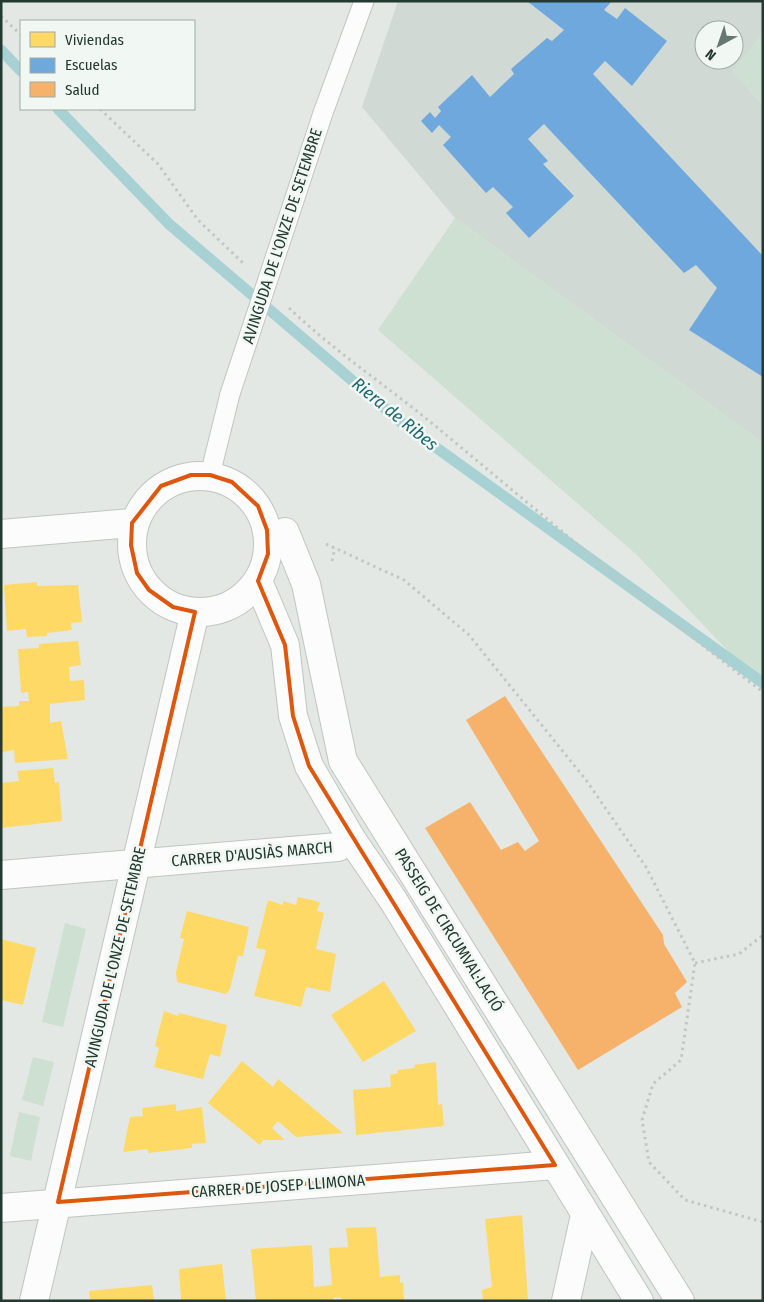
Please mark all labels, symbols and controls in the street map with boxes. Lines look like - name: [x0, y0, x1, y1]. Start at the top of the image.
- legend: [20, 20, 195, 110]
- north arrow: [694, 20, 744, 70]
- text: Viviendas: [65, 31, 124, 49]
- text: N: [702, 45, 720, 64]
- text: Escuelas: [65, 56, 117, 74]
- text: Salud: [65, 81, 100, 99]
- street label: AVINGUDA DE L'ONZE DE SETEMBRE: [238, 126, 326, 346]
- water label: Riera de Ribes: [348, 373, 443, 456]
- street label: CARRER D'AUSIÀS MARCH: [170, 837, 334, 871]
- street label: AVINGUDA DE L'ONZE DE SETEMBRE: [80, 845, 150, 1069]
- street label: PASSEIG DE CIRCUMVAL·LACIÓ: [391, 845, 507, 1015]
- street label: CARRER DE JOSEP LLIMONA: [190, 1170, 366, 1202]

